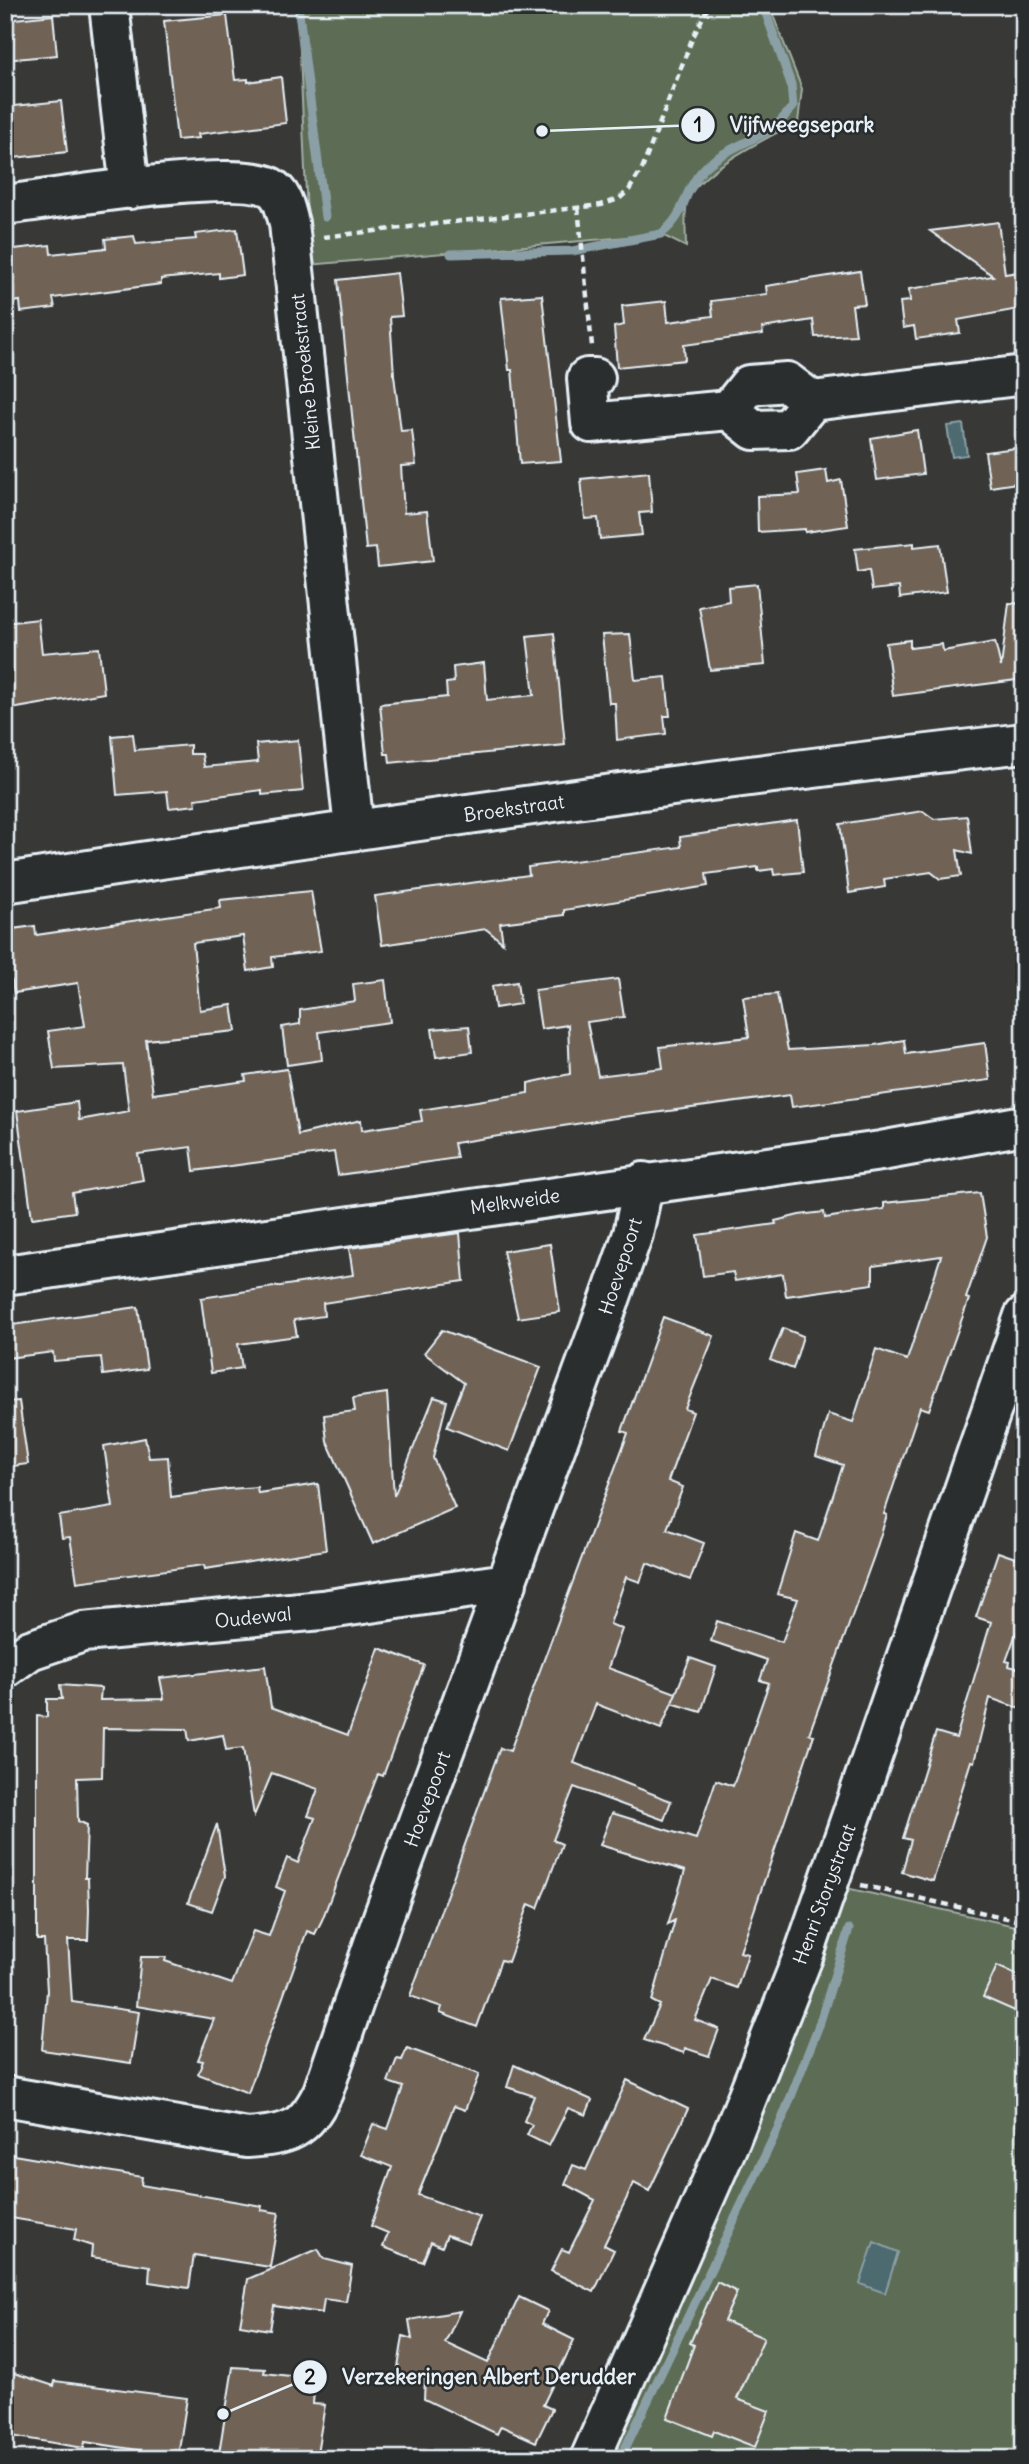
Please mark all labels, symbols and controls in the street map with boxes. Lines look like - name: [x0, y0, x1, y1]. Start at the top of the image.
- callout: Vijfweegsepark: [680, 104, 888, 146]
- text: 1: [694, 111, 702, 138]
- text: Vijfweegsepark: [730, 111, 874, 138]
- street label: Kleine Broekstraat: [285, 292, 325, 452]
- street label: Broekstraat: [462, 789, 566, 827]
- street label: Melkweide: [469, 1183, 561, 1219]
- street label: Hoevepoort: [593, 1215, 647, 1317]
- street label: Oudewal: [213, 1601, 293, 1633]
- street label: Hoevepoort: [399, 1748, 455, 1850]
- street label: Henri Storystraat: [787, 1820, 861, 1968]
- callout: Verzekeringen Albert Derudder: [293, 2356, 650, 2398]
- text: 2: [304, 2363, 316, 2390]
- text: Verzekeringen Albert Derudder: [342, 2363, 636, 2390]

